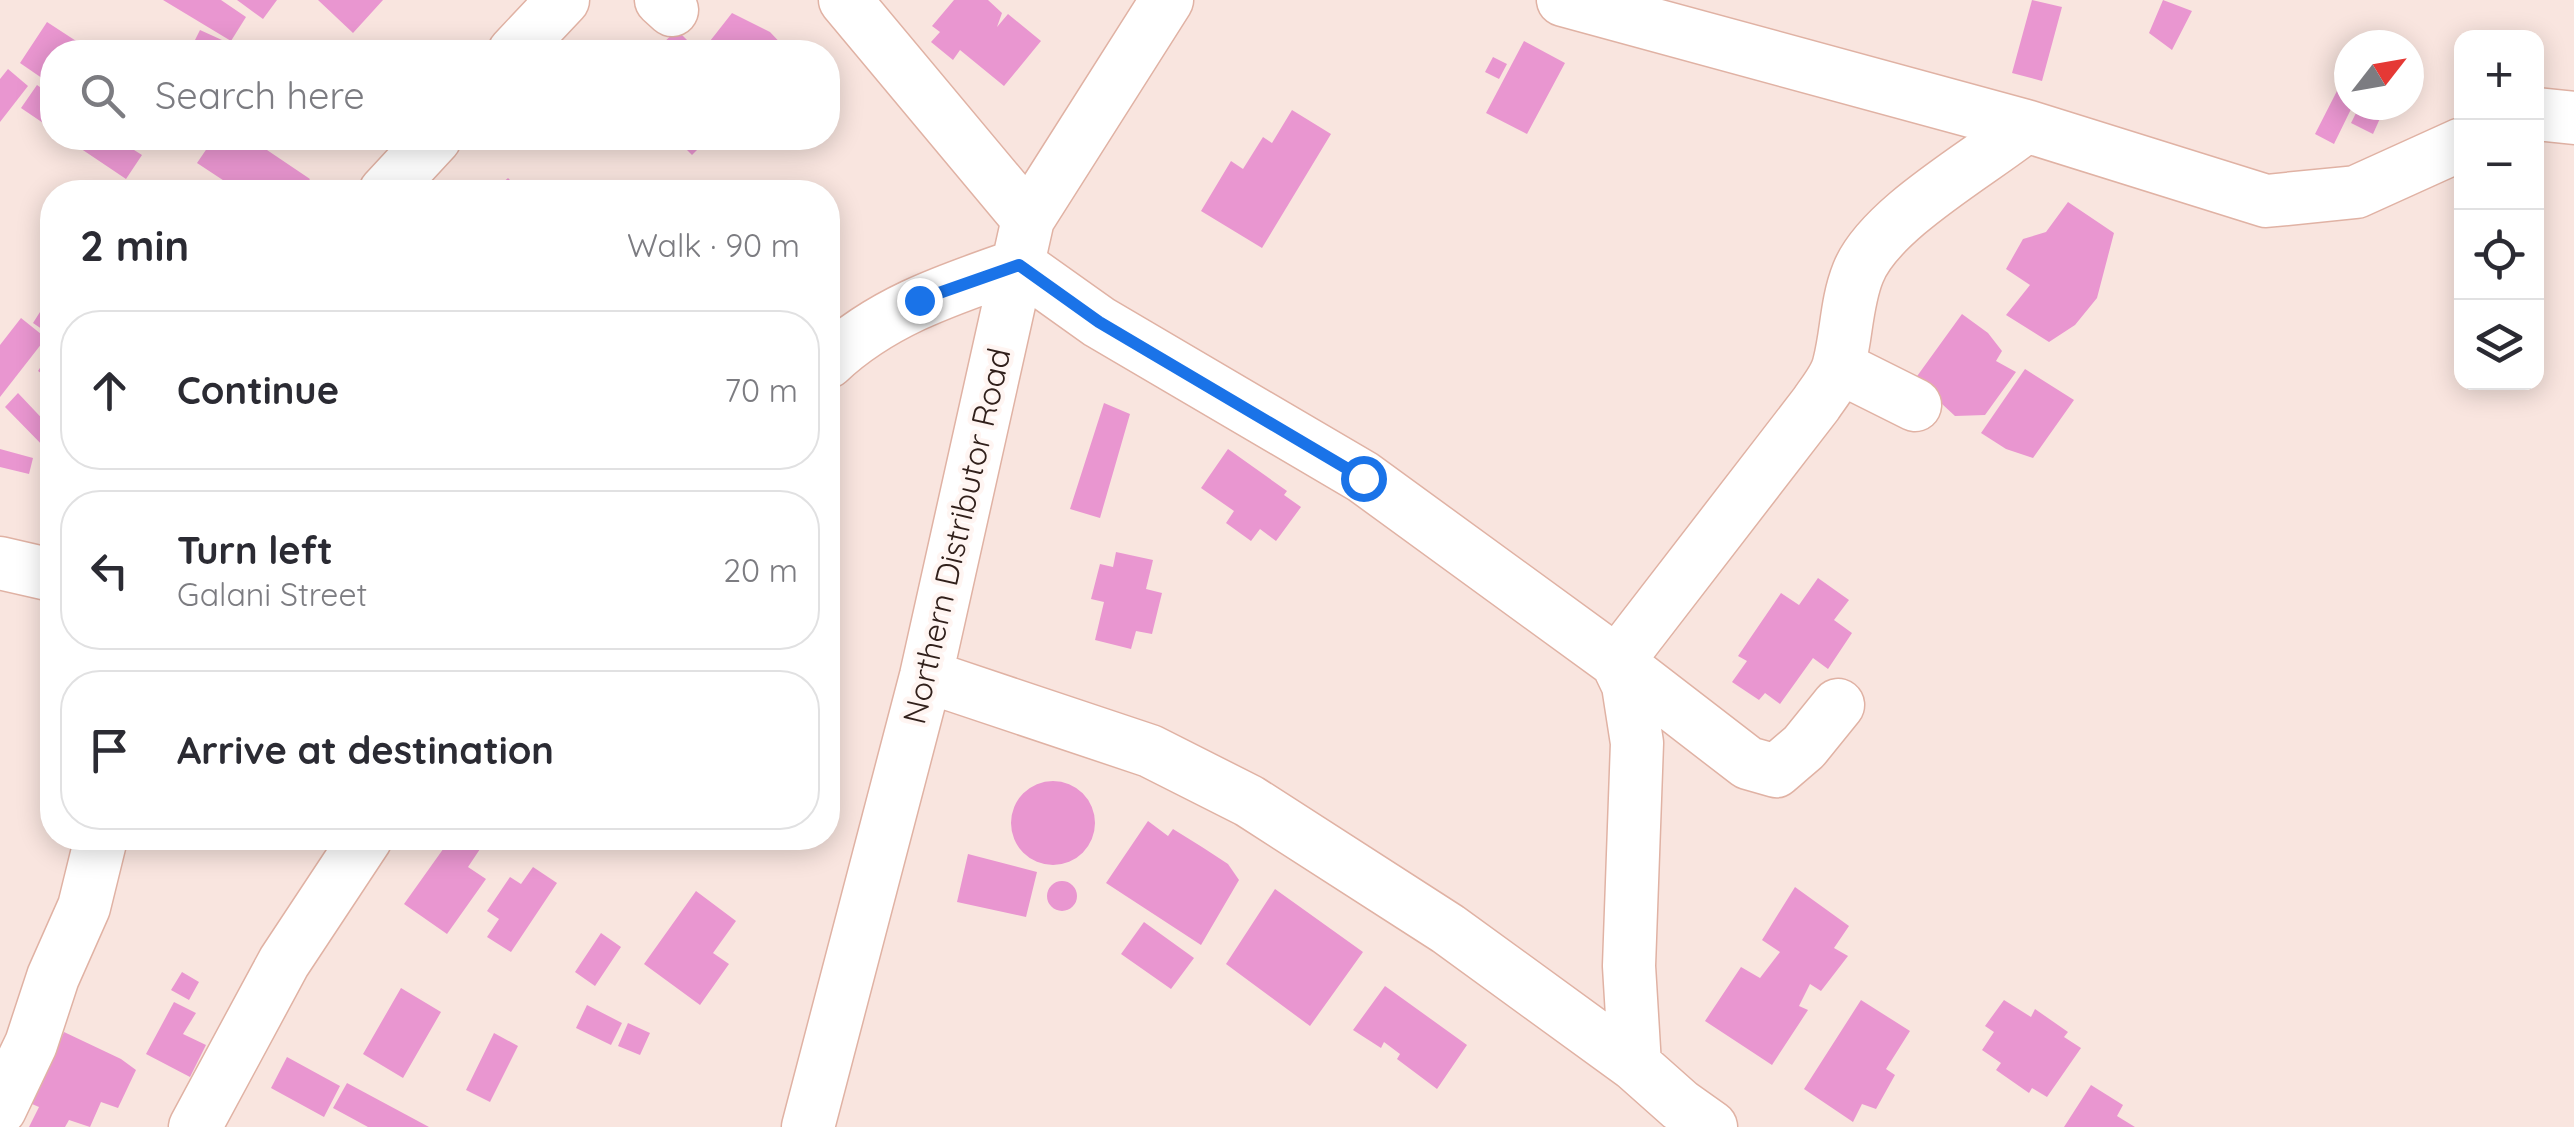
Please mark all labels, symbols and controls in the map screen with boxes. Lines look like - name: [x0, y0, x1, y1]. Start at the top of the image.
- north arrow: [2334, 30, 2424, 120]
- map controls: [2454, 30, 2544, 390]
- button: +: [2454, 30, 2544, 120]
- search box: [40, 40, 840, 150]
- icon: search: [75, 68, 130, 123]
- text: Search here: [155, 71, 365, 119]
- button: −: [2454, 120, 2544, 210]
- button: locate: [2454, 210, 2544, 300]
- text: 2 min: [80, 219, 189, 272]
- text: Walk · 90 m: [627, 225, 800, 265]
- route end: [897, 278, 943, 324]
- button: layers: [2454, 300, 2544, 390]
- street label: Northern Distributor Road: [893, 344, 1019, 728]
- icon: ahead: [82, 363, 137, 418]
- text: Continue: [177, 366, 339, 414]
- text: 70 m: [725, 370, 798, 410]
- route start: [1341, 456, 1387, 502]
- text: Turn left: [177, 526, 333, 574]
- icon: left: [82, 543, 137, 598]
- text: 20 m: [723, 550, 798, 590]
- text: Galani Street: [177, 574, 367, 614]
- icon: arrive: [82, 723, 137, 778]
- text: Arrive at destination: [177, 726, 554, 774]

